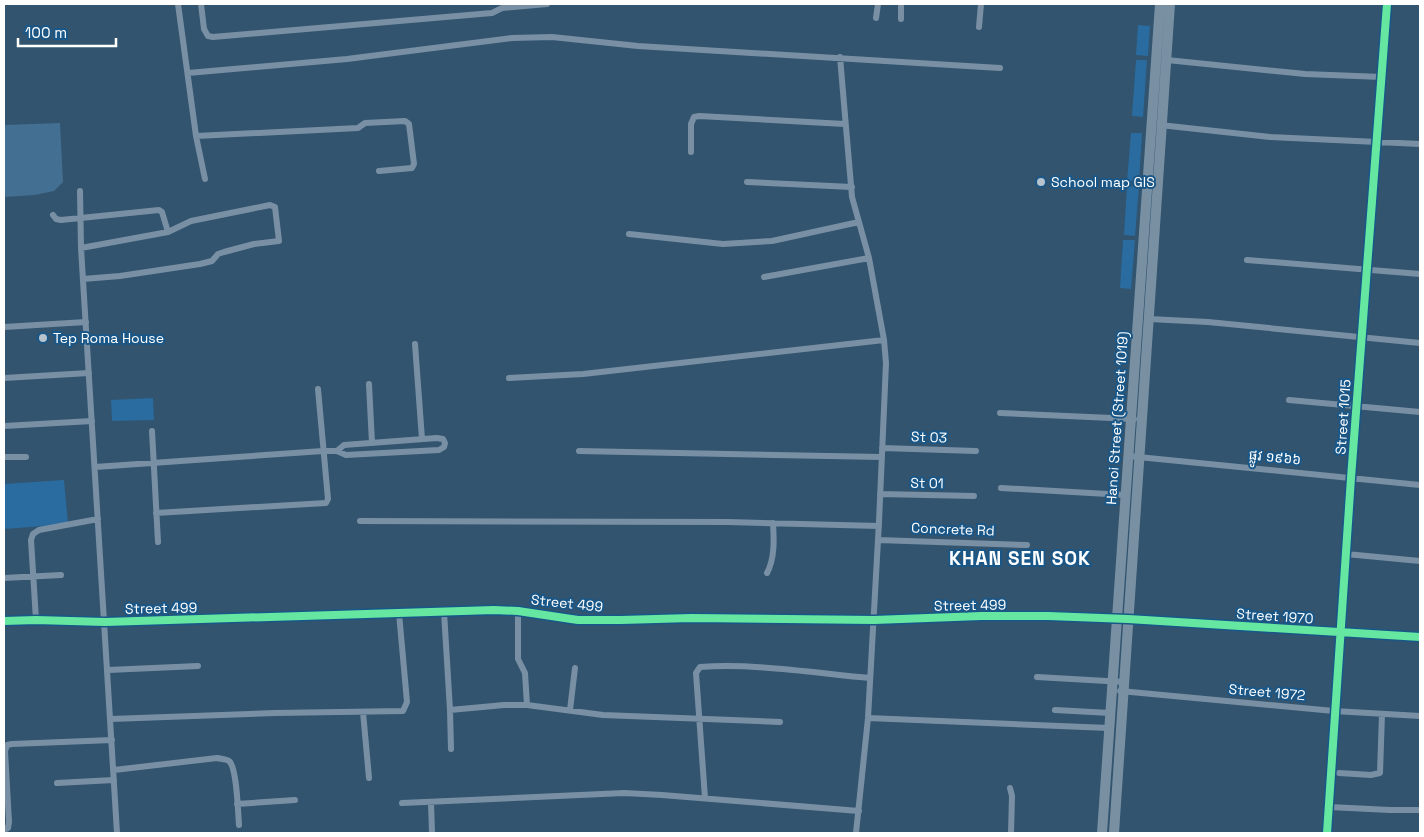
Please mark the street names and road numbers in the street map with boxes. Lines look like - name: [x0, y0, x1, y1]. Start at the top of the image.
- street label: Hanoi Street (Street 1019): [1102, 331, 1132, 505]
- street label: Street 1015: [1331, 379, 1355, 455]
- street label: St 03: [911, 427, 947, 447]
- street label: ផ្លូវ ១៩៦៦: [1248, 445, 1302, 472]
- street label: St 01: [910, 474, 944, 492]
- street label: Concrete Rd: [911, 519, 995, 539]
- street label: Street 499: [530, 590, 604, 616]
- street label: Street 499: [934, 595, 1006, 615]
- street label: Street 499: [125, 598, 197, 618]
- street label: Street 1970: [1236, 604, 1314, 628]
- street label: Street 1972: [1228, 680, 1306, 704]

